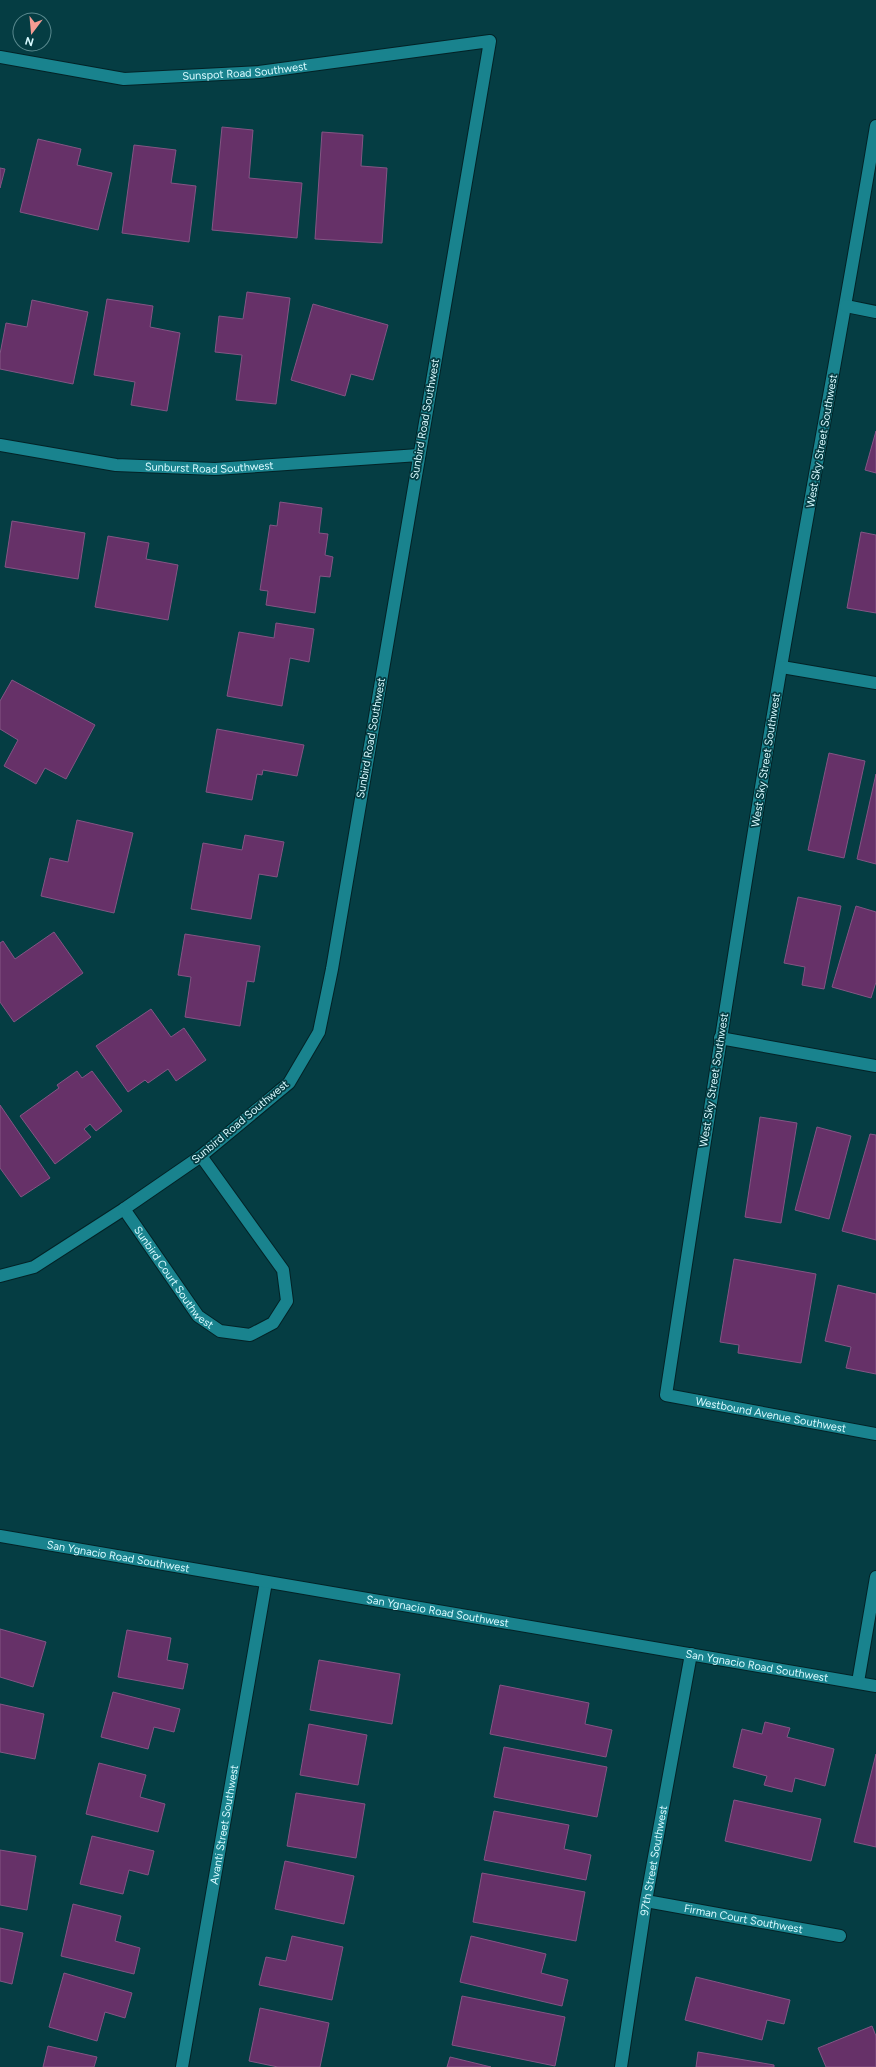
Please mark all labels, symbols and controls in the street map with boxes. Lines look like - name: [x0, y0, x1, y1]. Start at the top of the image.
- north arrow: [12, 12, 52, 52]
- text: N: [23, 34, 35, 49]
- street label: Sunspot Road Southwest: [182, 59, 308, 82]
- street label: Sunbird Road Southwest: [408, 358, 442, 480]
- street label: West Sky Street Southwest: [804, 373, 840, 509]
- street label: Sunburst Road Southwest: [145, 459, 274, 476]
- street label: Sunbird Road Southwest: [354, 677, 388, 799]
- street label: West Sky Street Southwest: [749, 692, 783, 828]
- street label: West Sky Street Southwest: [697, 1012, 731, 1148]
- street label: Sunbird Road Southwest: [189, 1078, 291, 1166]
- street label: Sunbird Court Southwest: [131, 1224, 216, 1331]
- street label: Westbound Avenue Southwest: [694, 1394, 847, 1435]
- street label: San Ygnacio Road Southwest: [46, 1538, 191, 1575]
- street label: San Ygnacio Road Southwest: [365, 1592, 510, 1630]
- street label: San Ygnacio Road Southwest: [685, 1647, 829, 1684]
- street label: Avanti Street Southwest: [207, 1764, 241, 1885]
- street label: 97th Street Southwest: [637, 1804, 670, 1917]
- street label: Firman Court Southwest: [683, 1901, 804, 1936]

